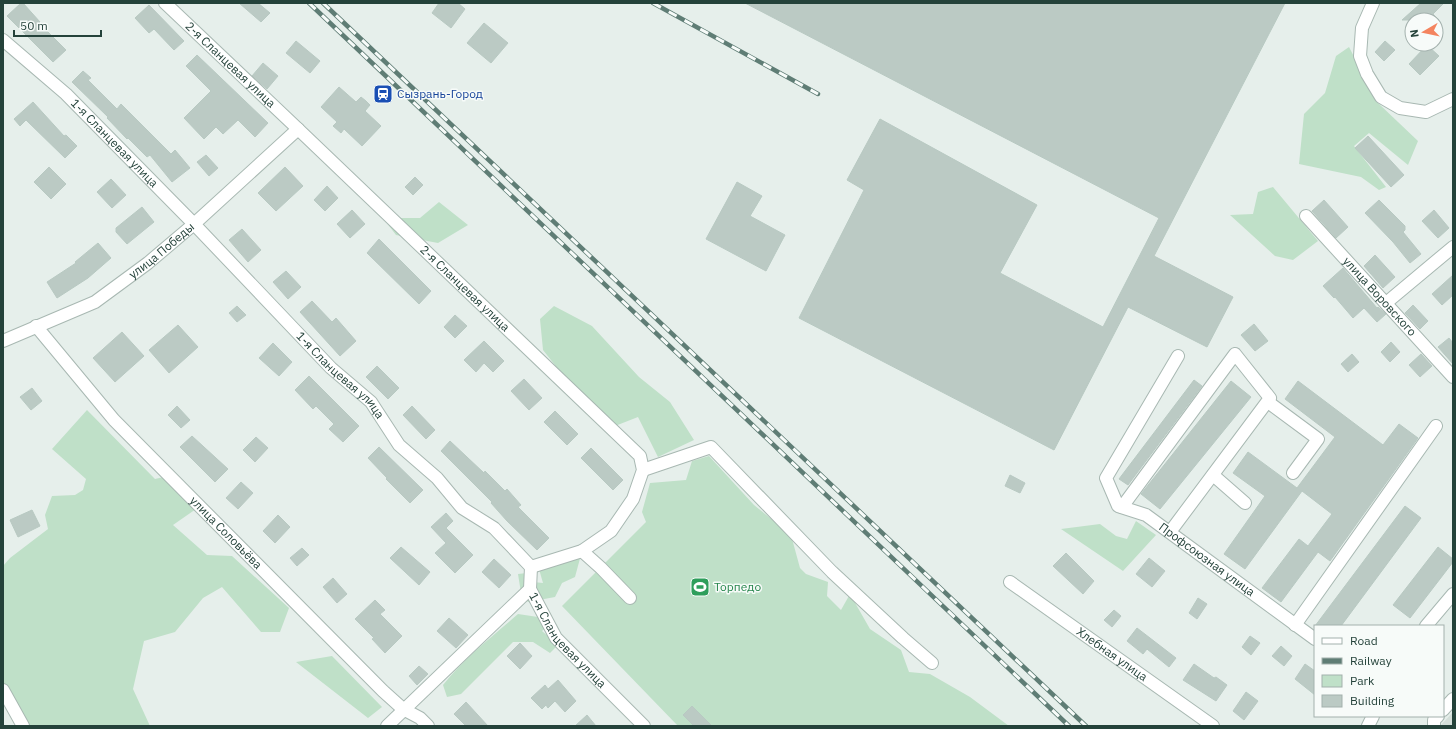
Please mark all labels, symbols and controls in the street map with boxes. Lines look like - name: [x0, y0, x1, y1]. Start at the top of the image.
- scale bar: [14, 12, 101, 38]
- north arrow: [1404, 12, 1444, 52]
- text: 50 m: [20, 18, 48, 33]
- street label: 2-я Сланцевая улица: [183, 18, 279, 111]
- text: N: [1407, 29, 1422, 39]
- station icon: Сызрань-Город: [372, 83, 394, 105]
- place label: Сызрань-Город: [397, 86, 483, 101]
- street label: 1-я Сланцевая улица: [68, 95, 162, 191]
- street label: улица Победы: [126, 219, 197, 282]
- street label: 2-я Сланцевая улица: [417, 242, 514, 335]
- street label: улица Воровского: [1340, 253, 1420, 339]
- street label: 1-я Сланцевая улица: [293, 328, 388, 422]
- street label: улица Соловьёва: [187, 493, 266, 572]
- street label: Профсоюзная улица: [1156, 519, 1258, 600]
- sports icon: Торпедо: [689, 576, 711, 598]
- place label: Торпедо: [714, 579, 761, 594]
- street label: 1-я Сланцевая улица: [526, 590, 610, 691]
- street label: Хлебная улица: [1074, 624, 1151, 685]
- legend: [1314, 625, 1444, 717]
- text: Road: [1350, 633, 1378, 648]
- text: Railway: [1350, 653, 1392, 668]
- text: Park: [1350, 673, 1375, 688]
- text: Building: [1350, 693, 1395, 708]

